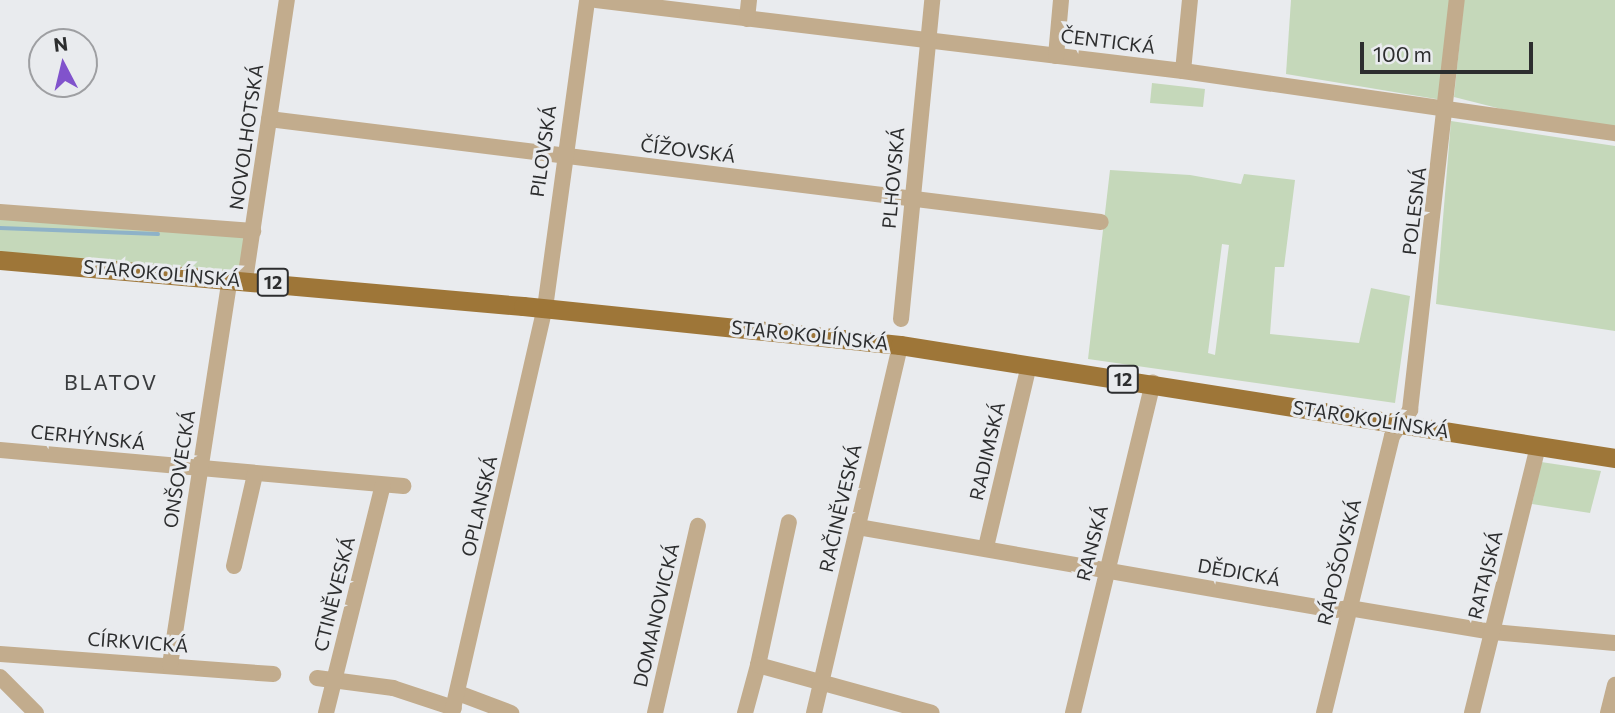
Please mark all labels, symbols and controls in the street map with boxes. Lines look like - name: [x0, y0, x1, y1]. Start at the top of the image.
- street label: ČENTICKÁ: [1059, 24, 1157, 58]
- north arrow: [28, 28, 98, 98]
- scale bar: [1363, 28, 1536, 72]
- text: N: [52, 31, 69, 56]
- text: 100 m: [1373, 41, 1432, 66]
- street label: NOVOLHOTSKÁ: [224, 63, 268, 211]
- street label: PILOVSKÁ: [525, 104, 561, 198]
- street label: PLHOVSKÁ: [877, 126, 909, 230]
- street label: ČÍŽOVSKÁ: [639, 133, 737, 167]
- street label: POLESNÁ: [1397, 166, 1431, 256]
- street label: STAROKOLÍNSKÁ: [82, 255, 242, 291]
- road number: 12: [256, 268, 290, 296]
- street label: STAROKOLÍNSKÁ: [730, 315, 890, 355]
- road number: 12: [1106, 365, 1140, 394]
- district label: BLATOV: [65, 369, 157, 395]
- street label: STAROKOLÍNSKÁ: [1291, 395, 1451, 443]
- street label: RADIMSKÁ: [965, 400, 1009, 502]
- street label: ONŠOVECKÁ: [158, 408, 200, 530]
- street label: CERHÝNSKÁ: [30, 420, 146, 454]
- street label: RAČINĚVESKÁ: [814, 442, 866, 574]
- street label: OPLANSKÁ: [456, 453, 502, 559]
- street label: RÁPOŠOVSKÁ: [1312, 497, 1366, 627]
- street label: RANSKÁ: [1072, 503, 1112, 583]
- street label: RATAJSKÁ: [1463, 528, 1507, 622]
- street label: CTINĚVESKÁ: [309, 534, 359, 654]
- street label: DOMANOVICKÁ: [628, 541, 684, 689]
- street label: DĚDICKÁ: [1196, 554, 1282, 590]
- street label: CÍRKVICKÁ: [87, 627, 189, 657]

